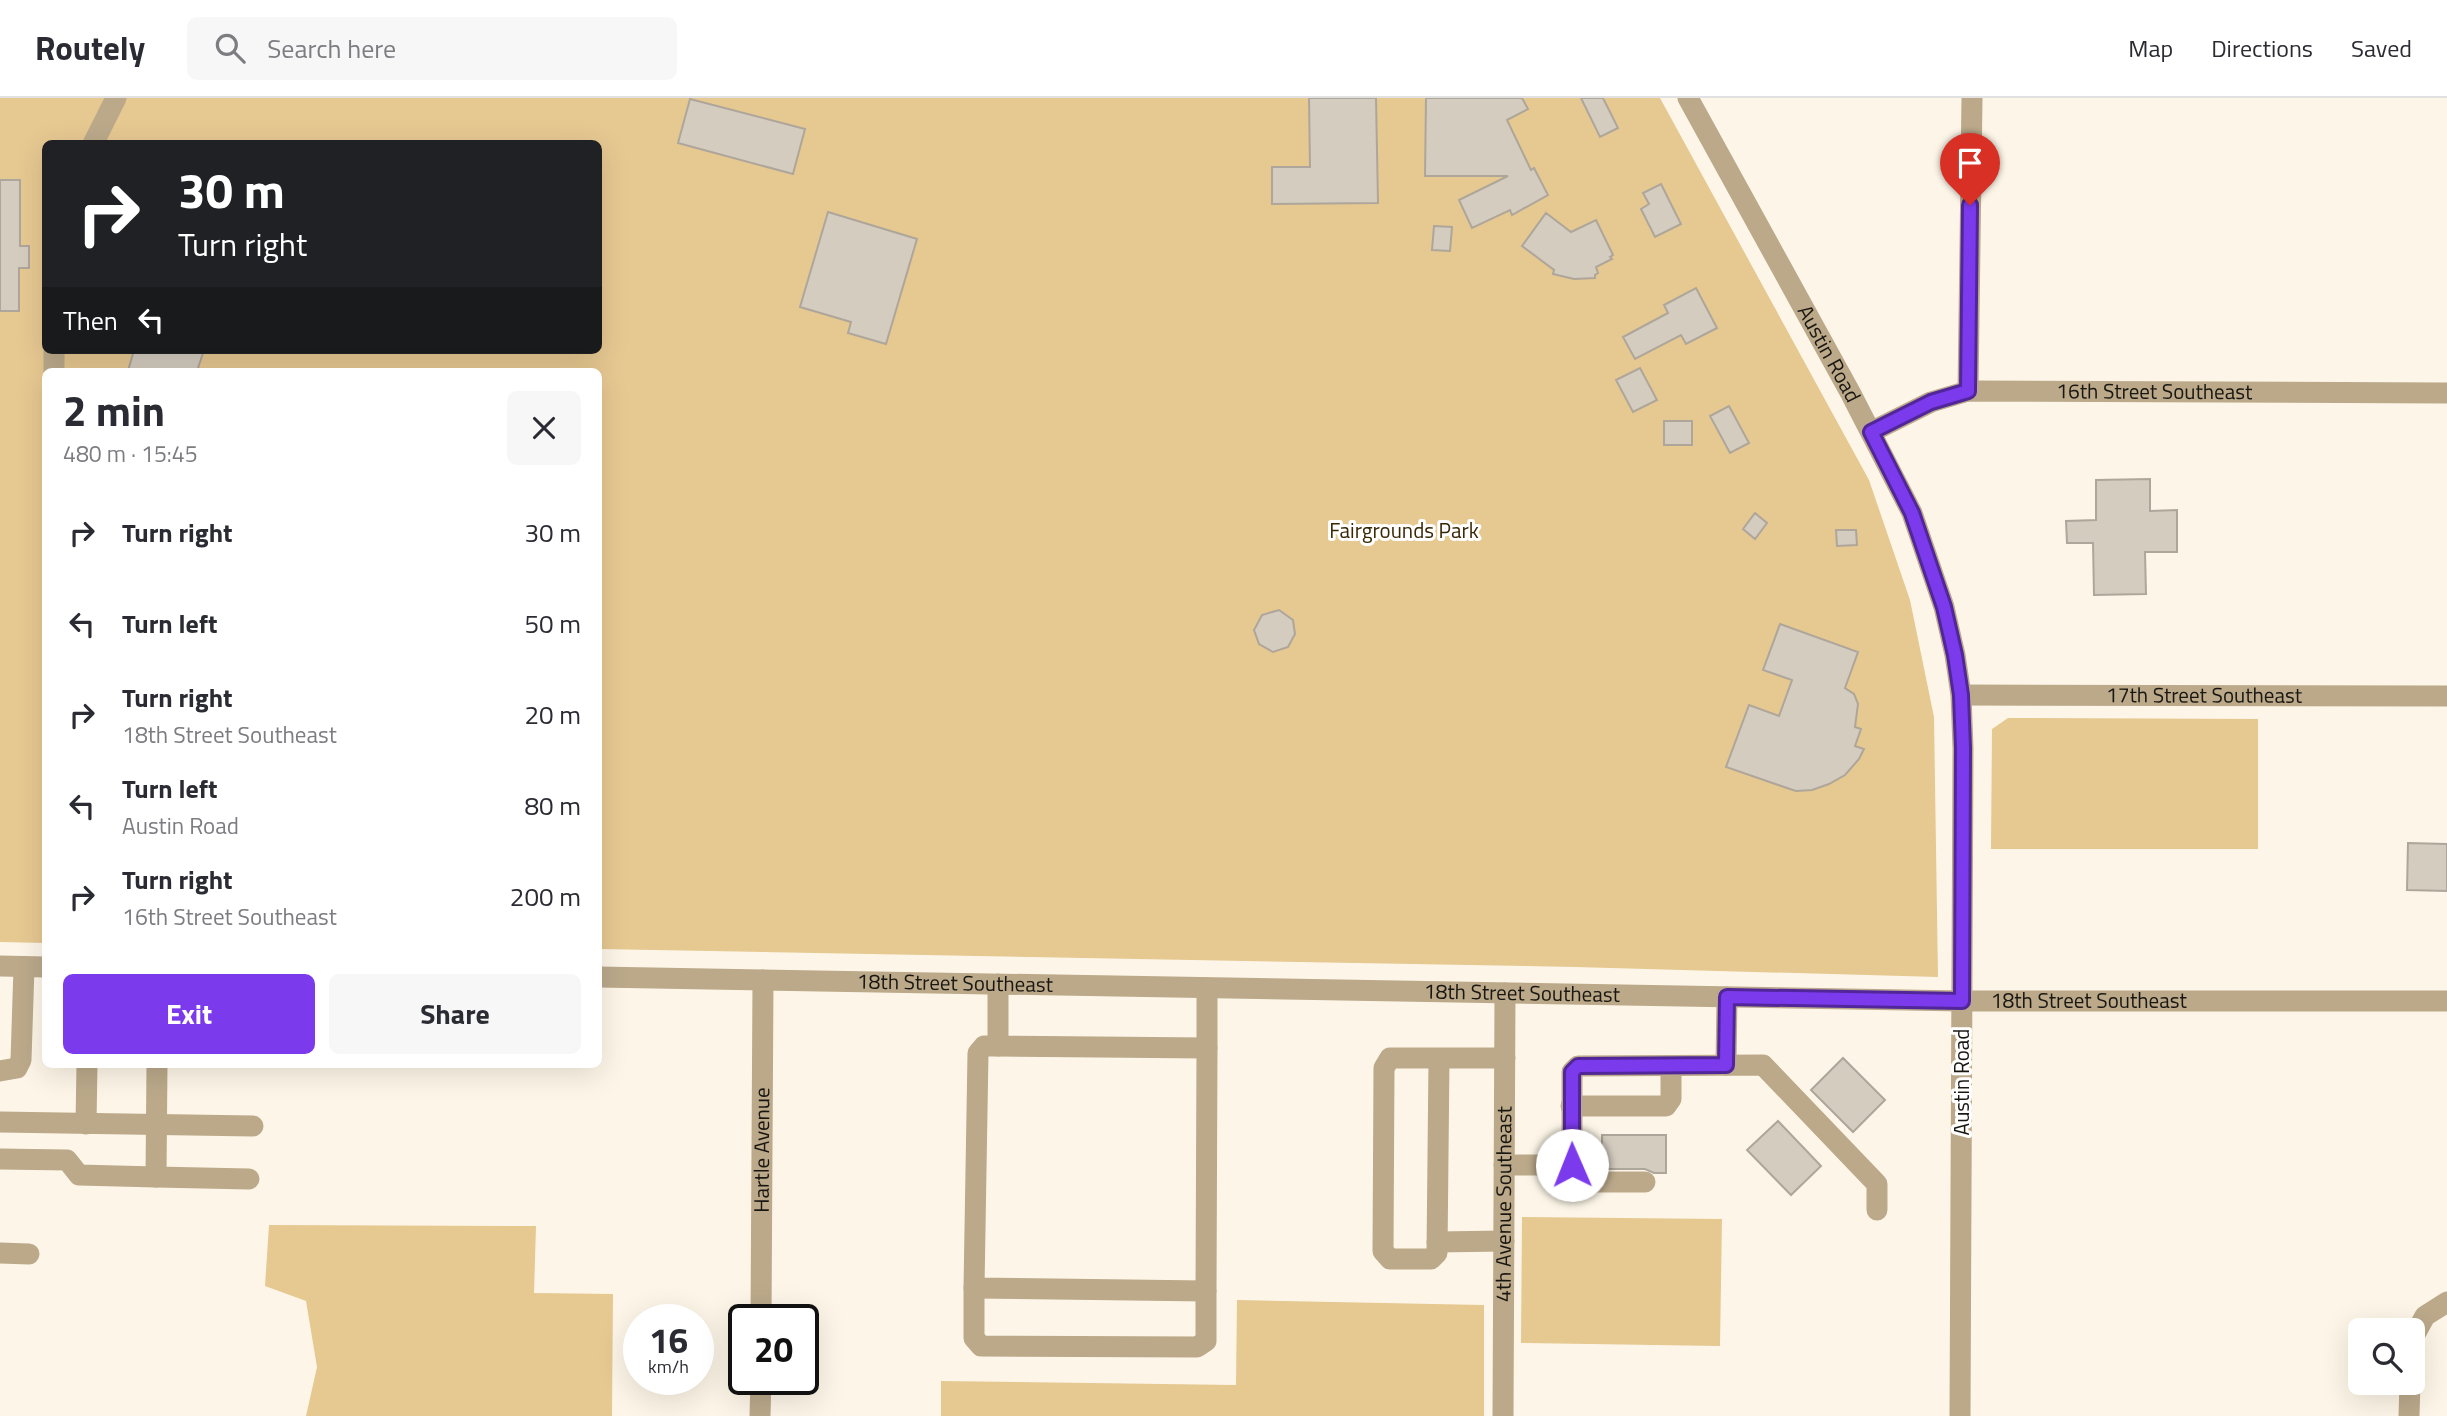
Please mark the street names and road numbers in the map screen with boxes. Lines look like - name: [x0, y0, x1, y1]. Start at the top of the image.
- street label: Austin Road: [1790, 299, 1870, 408]
- street label: 16th Street Southeast: [2056, 374, 2253, 407]
- street label: 17th Street Southeast: [2106, 678, 2303, 711]
- street label: 18th Street Southeast: [857, 965, 1054, 1000]
- street label: 18th Street Southeast: [1424, 975, 1621, 1010]
- street label: 18th Street Southeast: [1991, 984, 2188, 1016]
- street label: Austin Road: [1945, 1029, 1977, 1135]
- street label: Hartle Avenue: [745, 1087, 777, 1213]
- street label: 4th Avenue Southeast: [1487, 1105, 1519, 1302]

